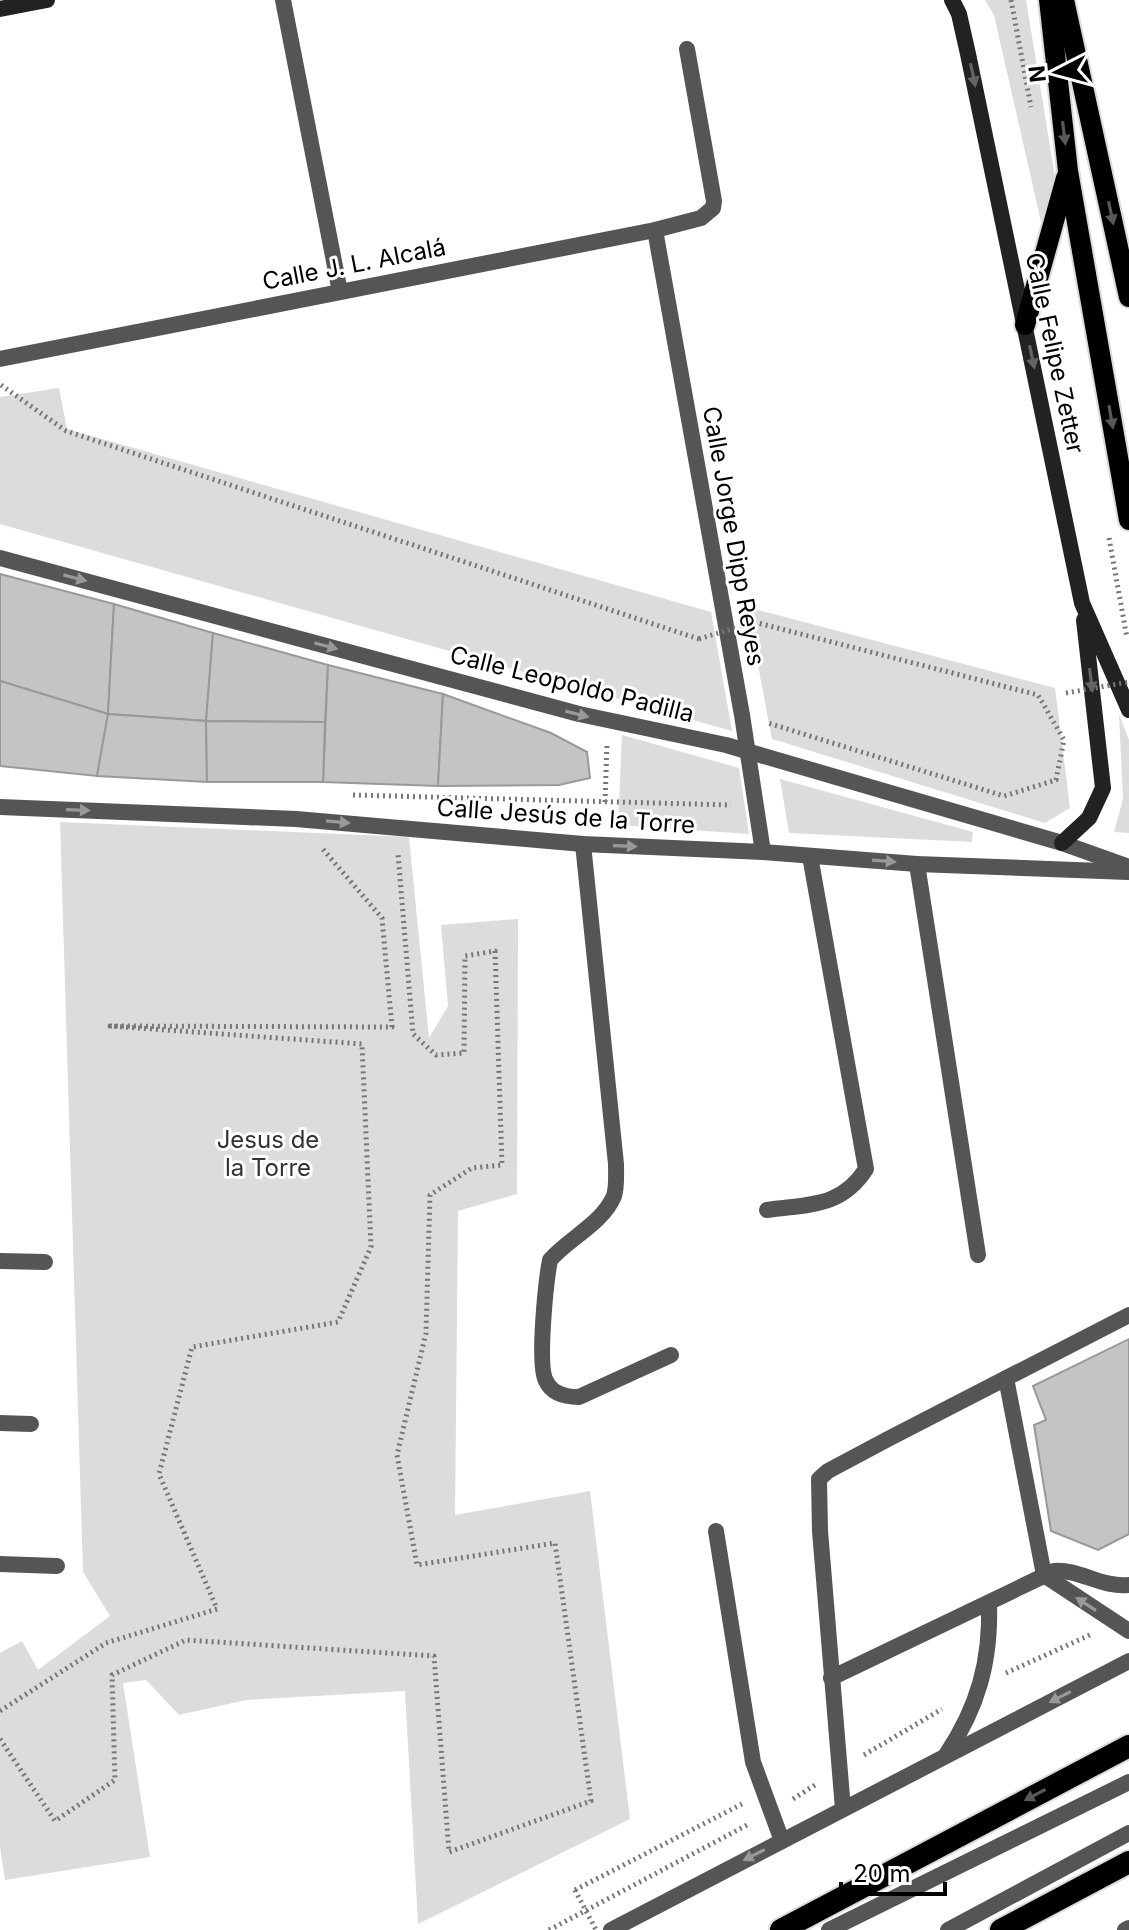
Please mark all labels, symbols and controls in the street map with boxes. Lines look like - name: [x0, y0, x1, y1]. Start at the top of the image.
- north arrow: [1017, 32, 1097, 112]
- one-way arrow: [967, 63, 980, 88]
- text: N: [1023, 64, 1051, 84]
- one-way arrow: [1057, 121, 1070, 146]
- one-way arrow: [1105, 201, 1118, 226]
- street label: Calle J. L. Alcalá: [260, 232, 448, 296]
- street label: Calle Felipe Zetter: [1020, 250, 1090, 456]
- one-way arrow: [1026, 345, 1038, 370]
- street label: Calle Jorge Dipp Reyes: [697, 404, 771, 668]
- one-way arrow: [1105, 405, 1118, 430]
- one-way arrow: [63, 573, 88, 585]
- one-way arrow: [315, 640, 339, 653]
- street label: Calle Leopoldo Padilla: [447, 640, 697, 728]
- one-way arrow: [1085, 668, 1098, 693]
- one-way arrow: [565, 708, 590, 720]
- street label: Calle Jesús de la Torre: [436, 793, 696, 839]
- one-way arrow: [66, 803, 91, 816]
- one-way arrow: [326, 816, 351, 829]
- one-way arrow: [613, 840, 638, 853]
- one-way arrow: [872, 855, 897, 868]
- park label: Jesus de la Torre: [217, 1125, 319, 1182]
- one-way arrow: [1075, 1597, 1096, 1612]
- one-way arrow: [1048, 1690, 1071, 1703]
- one-way arrow: [1024, 1789, 1047, 1802]
- scale bar: [841, 1846, 945, 1896]
- one-way arrow: [743, 1849, 766, 1862]
- text: 20 m: [853, 1859, 911, 1888]

